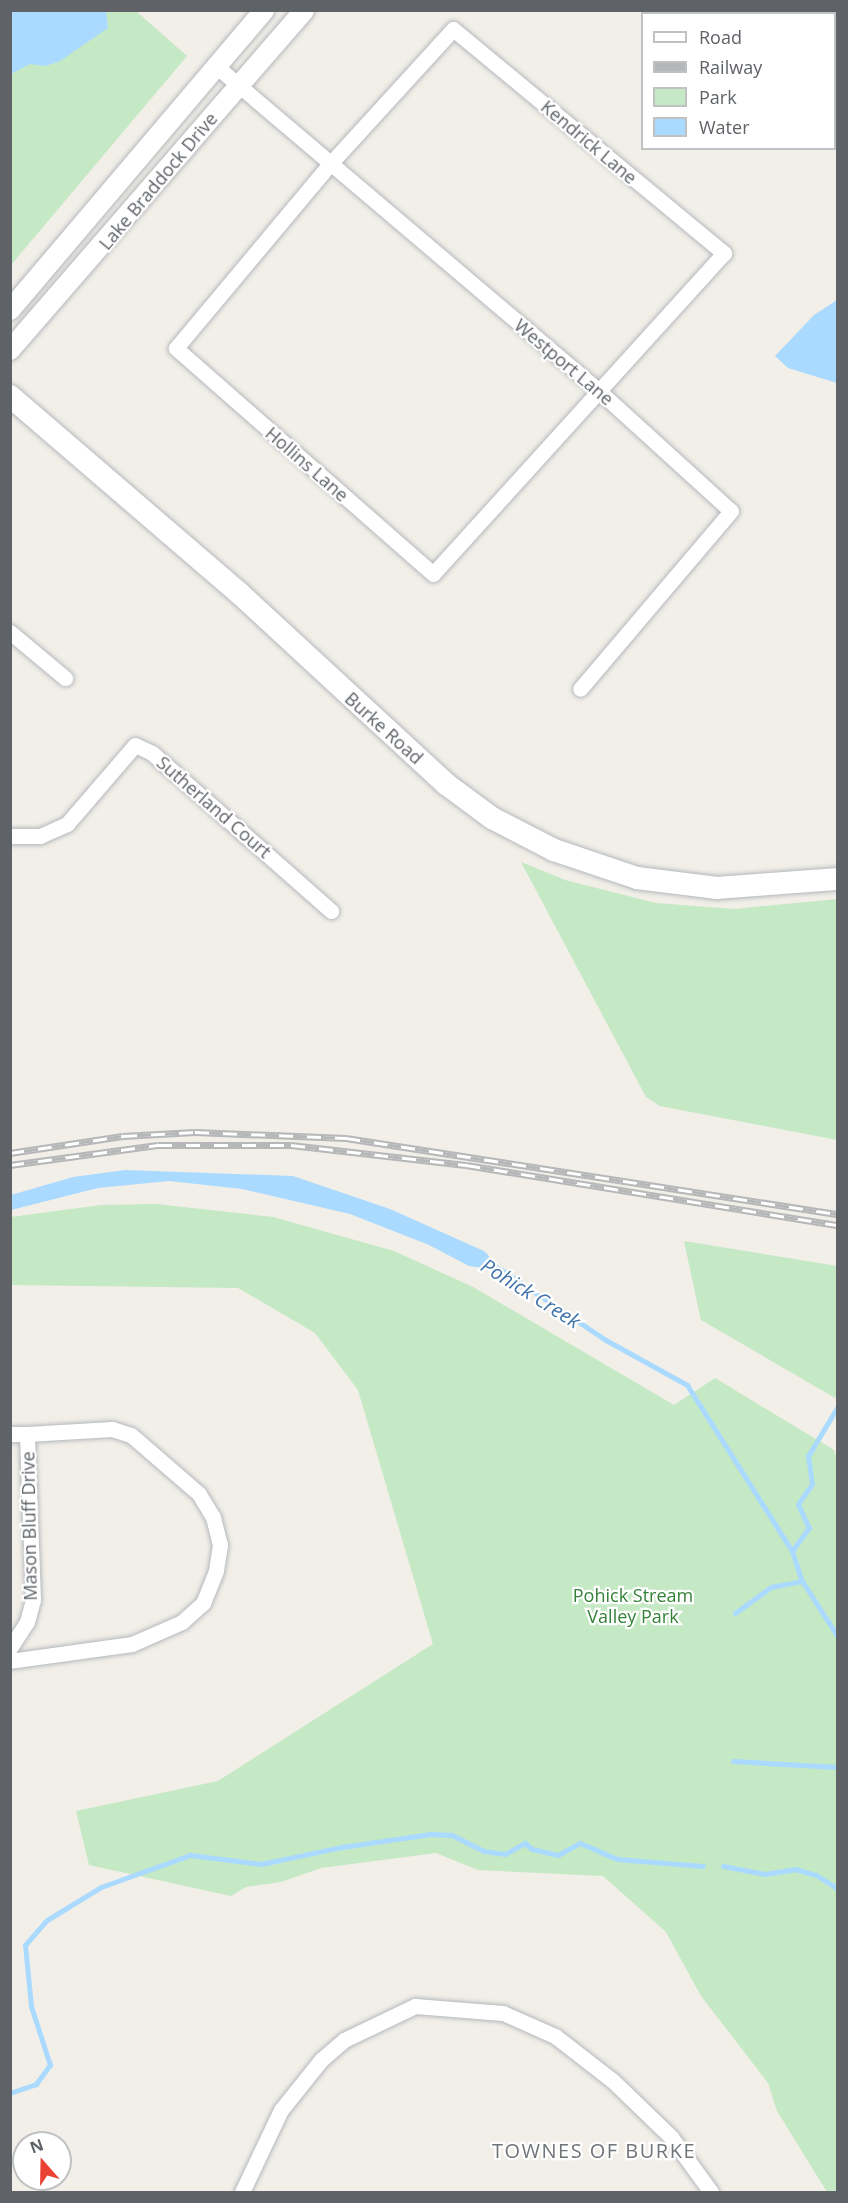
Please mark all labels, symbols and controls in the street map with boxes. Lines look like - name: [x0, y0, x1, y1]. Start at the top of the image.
- legend: [641, 12, 836, 150]
- text: Road: [699, 25, 742, 49]
- text: Railway: [699, 55, 762, 79]
- text: Park: [699, 85, 737, 109]
- street label: Kendrick Lane: [537, 96, 641, 188]
- street label: Lake Braddock Drive: [94, 108, 222, 254]
- text: Water: [699, 115, 750, 139]
- street label: Westport Lane: [510, 314, 618, 410]
- street label: Hollins Lane: [261, 422, 353, 506]
- street label: Burke Road: [341, 687, 427, 769]
- street label: Sutherland Court: [153, 752, 275, 862]
- water label: Pohick Creek: [477, 1253, 585, 1333]
- street label: Mason Bluff Drive: [17, 1451, 41, 1601]
- park label: Pohick Stream Valley Park: [573, 1585, 693, 1628]
- north arrow: [12, 2131, 72, 2191]
- text: N: [27, 2133, 46, 2159]
- district label: TOWNES OF BURKE: [492, 2138, 696, 2162]

